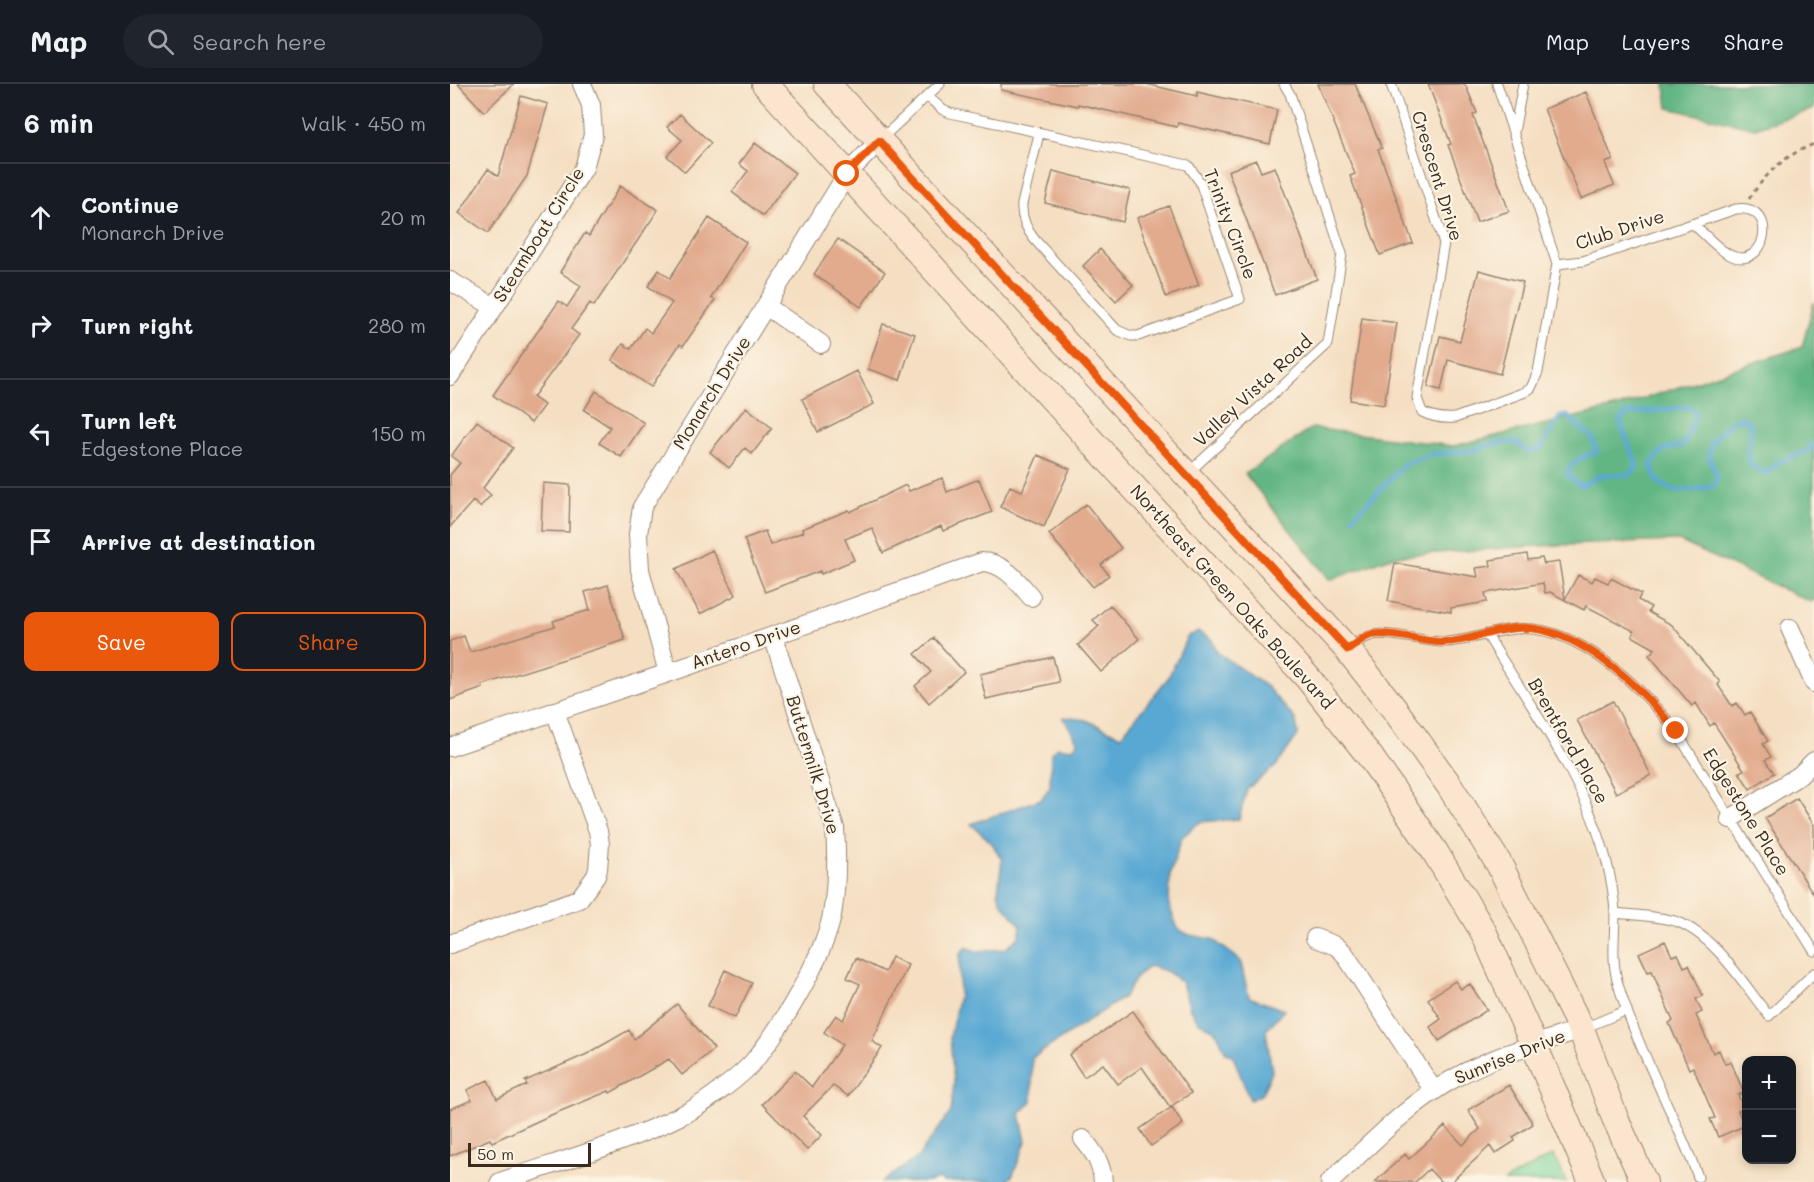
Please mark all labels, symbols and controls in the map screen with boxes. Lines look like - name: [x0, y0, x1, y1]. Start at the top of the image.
- search box: [123, 14, 543, 68]
- text: Map: [30, 23, 87, 59]
- icon: search: [144, 25, 177, 58]
- text: Search here: [192, 27, 326, 56]
- text: Map: [1546, 28, 1589, 55]
- text: Layers: [1622, 28, 1691, 55]
- text: Share: [1724, 28, 1784, 55]
- text: 6 min: [24, 106, 93, 140]
- street label: Crescent Drive: [1407, 108, 1469, 244]
- text: Walk · 450 m: [301, 110, 426, 136]
- route start: [833, 160, 859, 186]
- street label: Steamboat Circle: [487, 162, 590, 307]
- street label: Trinity Circle: [1199, 165, 1263, 282]
- text: Continue: [81, 190, 179, 219]
- icon: ahead: [24, 201, 57, 234]
- street label: Club Drive: [1572, 203, 1667, 255]
- text: 20 m: [380, 204, 426, 230]
- text: Monarch Drive: [81, 219, 225, 245]
- icon: right: [24, 309, 57, 342]
- text: Turn right: [81, 311, 193, 340]
- text: 280 m: [368, 312, 426, 338]
- street label: Valley Vista Road: [1188, 329, 1317, 451]
- street label: Monarch Drive: [667, 331, 756, 454]
- text: Turn left: [81, 406, 177, 435]
- icon: left: [24, 417, 57, 450]
- text: 150 m: [371, 420, 426, 446]
- text: Edgestone Place: [81, 435, 243, 461]
- street label: Northeast Green Oaks Boulevard: [1125, 479, 1340, 714]
- icon: arrive: [24, 525, 57, 558]
- text: Arrive at destination: [81, 527, 316, 556]
- button: Save: [24, 612, 219, 671]
- button: Share: [231, 612, 426, 671]
- street label: Antero Drive: [688, 614, 804, 674]
- street label: Brentford Place: [1523, 673, 1615, 808]
- street label: Buttermilk Drive: [781, 692, 847, 837]
- route end: [1662, 717, 1688, 743]
- street label: Edgestone Place: [1698, 743, 1796, 880]
- street label: Sunrise Drive: [1451, 1023, 1569, 1089]
- map controls: [1742, 1056, 1796, 1164]
- button: +: [1742, 1056, 1796, 1110]
- button: −: [1742, 1110, 1796, 1164]
- scale bar: [468, 1140, 591, 1168]
- text: 50 m: [477, 1143, 514, 1164]

